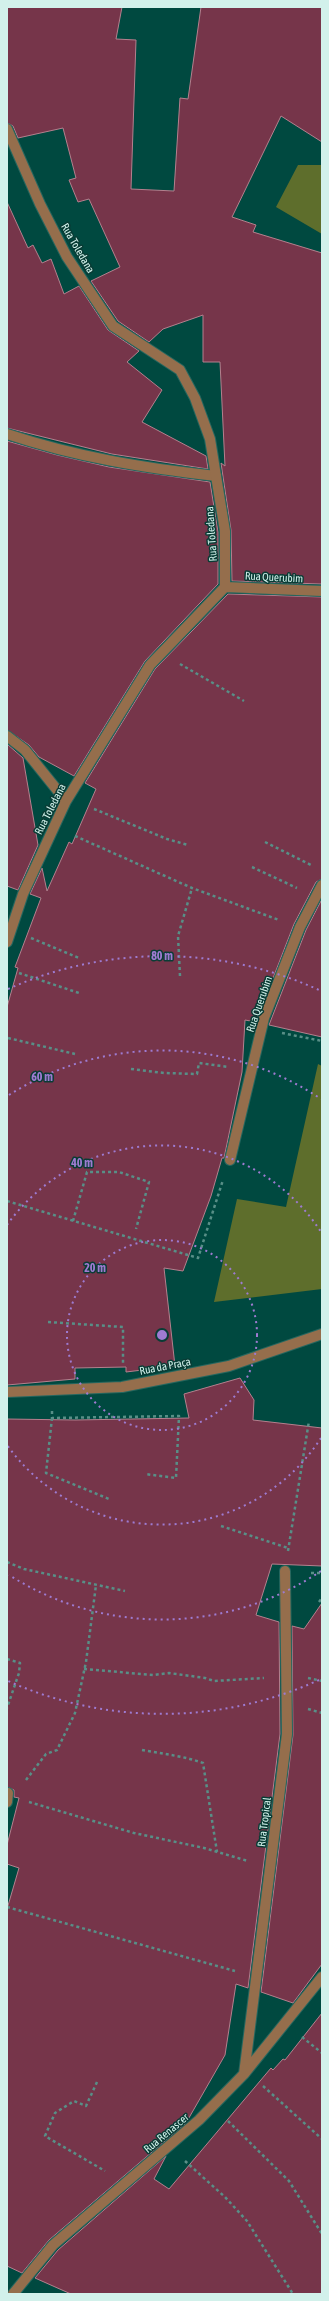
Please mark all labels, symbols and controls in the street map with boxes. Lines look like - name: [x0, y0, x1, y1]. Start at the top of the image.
- street label: Rua Toledana: [59, 221, 97, 275]
- street label: Rua Toledana: [203, 506, 219, 562]
- street label: Rua Querubim: [245, 569, 304, 585]
- street label: Rua Toledana: [32, 782, 68, 836]
- text: 80 m: [151, 949, 173, 963]
- street label: Rua Querubim: [244, 974, 274, 1034]
- text: 60 m: [31, 1070, 53, 1084]
- text: 40 m: [70, 1156, 93, 1170]
- text: 20 m: [84, 1261, 106, 1275]
- centre of rings: [155, 1328, 169, 1342]
- street label: Rua da Praça: [138, 1355, 192, 1377]
- street label: Rua Tropical: [255, 1796, 273, 1847]
- street label: Rua Renascer: [141, 2110, 191, 2155]

